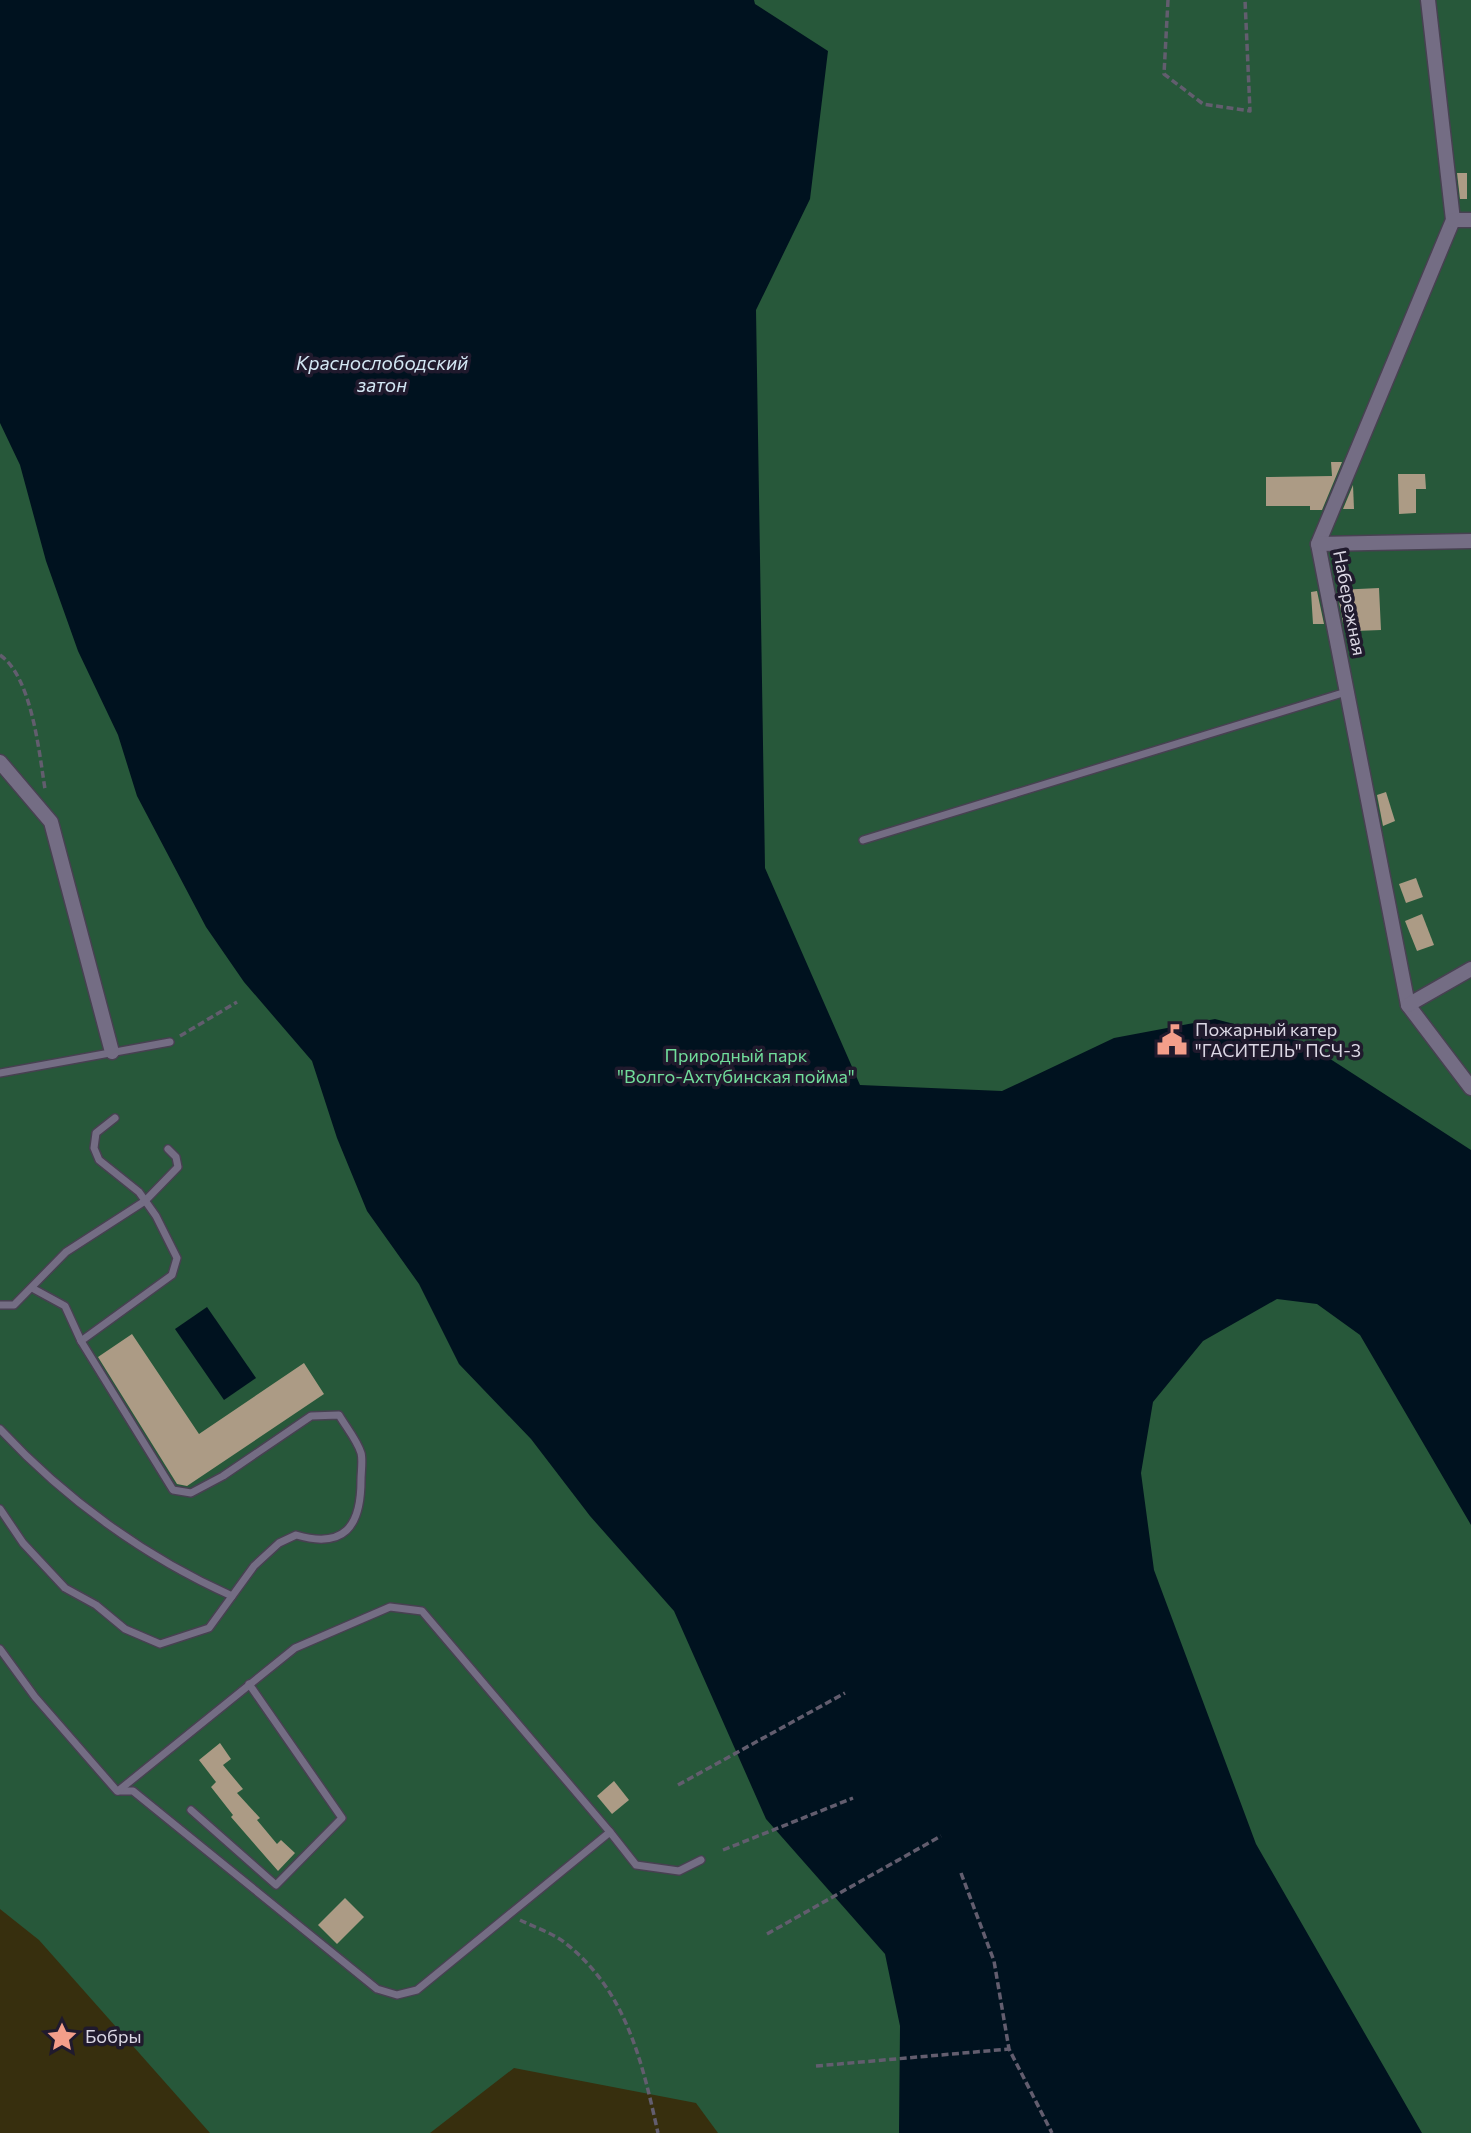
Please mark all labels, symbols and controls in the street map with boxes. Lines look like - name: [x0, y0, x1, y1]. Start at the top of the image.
- water label: Краснослободский затон: [296, 351, 468, 396]
- street label: Набережная: [1329, 548, 1371, 657]
- place label: Пожарный катер "ГАСИТЕЛЬ" ПСЧ-3: [1195, 1018, 1361, 1061]
- public building icon: Пожарный катер "ГАСИТЕЛЬ" ПСЧ-3: [1155, 1023, 1189, 1057]
- park label: Природный парк "Волго-Ахтубинская пойма": [617, 1044, 855, 1087]
- place icon: Бобры: [45, 2020, 79, 2054]
- place label: Бобры: [85, 2025, 142, 2047]

